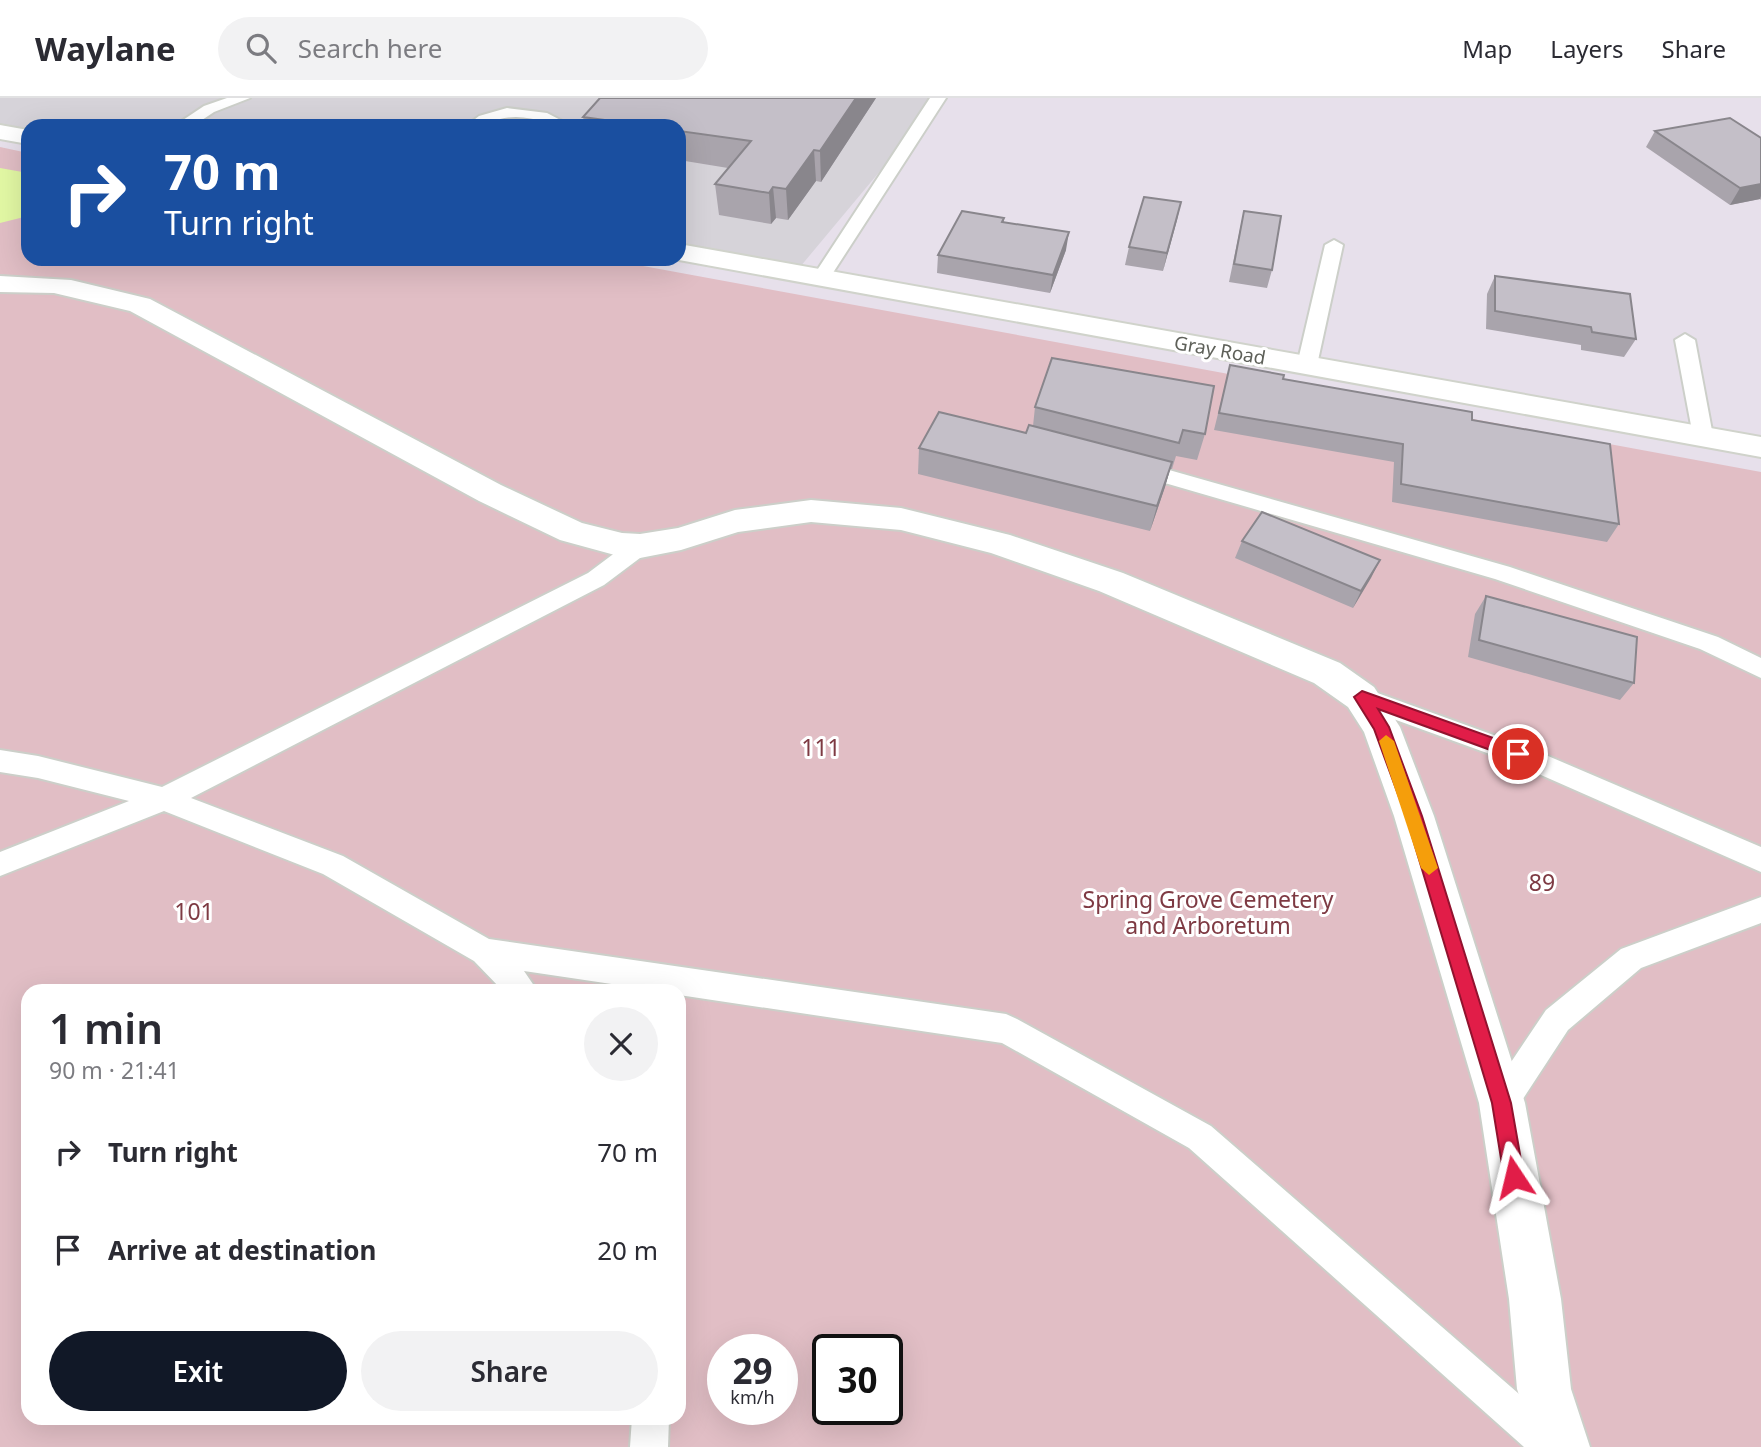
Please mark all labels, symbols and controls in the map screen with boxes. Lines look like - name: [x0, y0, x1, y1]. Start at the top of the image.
- search box: [218, 17, 708, 80]
- text: Waylane: [35, 26, 176, 71]
- icon: search: [242, 29, 280, 67]
- text: Search here: [298, 30, 442, 66]
- text: Map: [1462, 32, 1512, 65]
- text: Layers: [1550, 32, 1624, 65]
- text: Share: [1662, 32, 1726, 65]
- text: 70 m: [164, 138, 281, 204]
- icon: right: [49, 147, 140, 238]
- text: Turn right: [164, 201, 314, 244]
- street label: Gray Road: [1172, 329, 1268, 371]
- pin: [1488, 724, 1548, 784]
- park label: 111: [801, 731, 841, 763]
- icon: arrive: [1499, 735, 1537, 773]
- park label: 89: [1529, 866, 1555, 898]
- park label: Spring Grove Cemetery and Arboretum: [1083, 883, 1334, 941]
- park label: 101: [174, 895, 214, 927]
- text: 1 min: [49, 999, 163, 1056]
- button: close: [584, 1007, 658, 1081]
- text: 90 m · 21:41: [49, 1054, 180, 1086]
- icon: right: [49, 1133, 87, 1171]
- text: Turn right: [108, 1134, 238, 1170]
- text: 70 m: [597, 1134, 658, 1170]
- position arrow: [1477, 1140, 1551, 1214]
- icon: arrive: [49, 1231, 87, 1269]
- text: Arrive at destination: [108, 1232, 377, 1268]
- text: 20 m: [597, 1232, 658, 1268]
- button: Exit: [49, 1331, 347, 1411]
- button: Share: [361, 1331, 658, 1411]
- speed limit sign: 30: [812, 1334, 903, 1425]
- text: 29: [732, 1347, 773, 1394]
- text: km/h: [730, 1385, 775, 1409]

